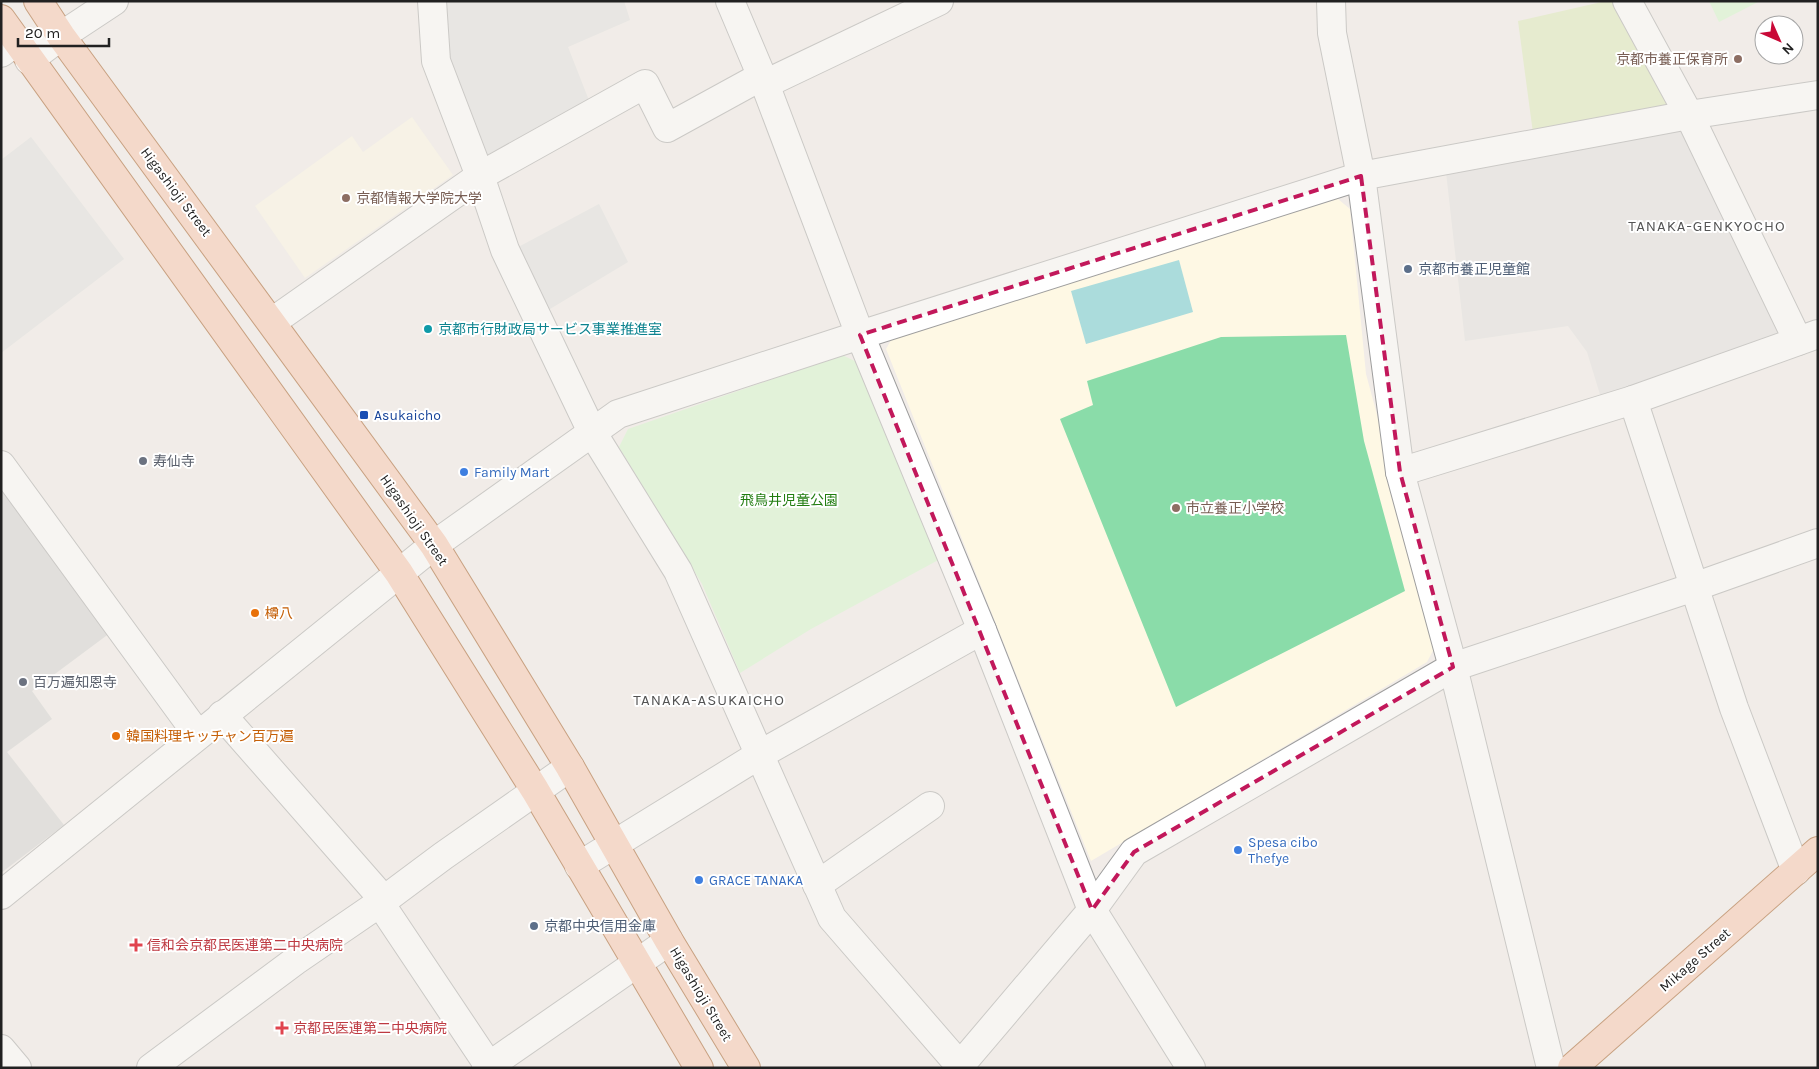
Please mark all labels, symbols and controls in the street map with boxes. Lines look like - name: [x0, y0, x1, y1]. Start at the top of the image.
- scale bar: [18, 15, 109, 47]
- north arrow: [1754, 15, 1804, 65]
- text: 20 m: [25, 24, 60, 42]
- text: N: [1778, 39, 1797, 58]
- place label: 京都市養正保育所: [1616, 51, 1728, 68]
- marker: 京都市養正保育所: [1732, 53, 1744, 65]
- street label: Higashioji Street: [137, 144, 215, 240]
- place label: 京都情報大学院大学: [356, 190, 482, 207]
- marker: 京都情報大学院大学: [340, 192, 352, 204]
- district label: TANAKA-GENKYOCHO: [1628, 217, 1786, 235]
- place label: 京都市養正児童館: [1418, 261, 1530, 278]
- marker: 京都市養正児童館: [1402, 263, 1414, 275]
- place label: 京都市行財政局サービス事業推進室: [438, 321, 662, 338]
- marker: 京都市行財政局サービス事業推進室: [422, 323, 434, 335]
- place label: Asukaicho: [374, 407, 441, 424]
- marker: Asukaicho: [358, 409, 370, 421]
- place label: 寿仙寺: [153, 453, 195, 470]
- marker: 寿仙寺: [137, 455, 149, 467]
- place label: Family Mart: [474, 464, 550, 481]
- marker: Family Mart: [458, 466, 470, 478]
- street label: Higashioji Street: [376, 471, 452, 569]
- park label: 飛鳥井児童公園: [740, 492, 838, 509]
- place label: 市立養正小学校: [1186, 500, 1284, 517]
- marker: 市立養正小学校: [1170, 502, 1182, 514]
- place label: 樽八: [265, 605, 293, 622]
- marker: 樽八: [249, 607, 261, 619]
- place label: 百万遍知恩寺: [33, 674, 117, 691]
- marker: 百万遍知恩寺: [17, 676, 29, 688]
- district label: TANAKA-ASUKAICHO: [633, 691, 785, 709]
- place label: 韓国料理キッチャン百万遍: [126, 728, 294, 745]
- marker: 韓国料理キッチャン百万遍: [110, 730, 122, 742]
- place label: Spesa cibo Thefye: [1248, 834, 1318, 867]
- marker: Spesa cibo Thefye: [1232, 844, 1244, 856]
- place label: GRACE TANAKA: [709, 872, 803, 889]
- marker: GRACE TANAKA: [693, 874, 705, 886]
- place label: 京都中央信用金庫: [544, 918, 656, 935]
- marker: 京都中央信用金庫: [528, 920, 540, 932]
- street label: Mikage Street: [1656, 925, 1734, 995]
- place label: 信和会京都民医連第二中央病院: [147, 937, 343, 954]
- marker: 信和会京都民医連第二中央病院: [129, 938, 143, 952]
- street label: Higashioji Street: [666, 944, 736, 1044]
- place label: 京都民医連第二中央病院: [293, 1020, 447, 1037]
- marker: 京都民医連第二中央病院: [275, 1021, 289, 1035]

